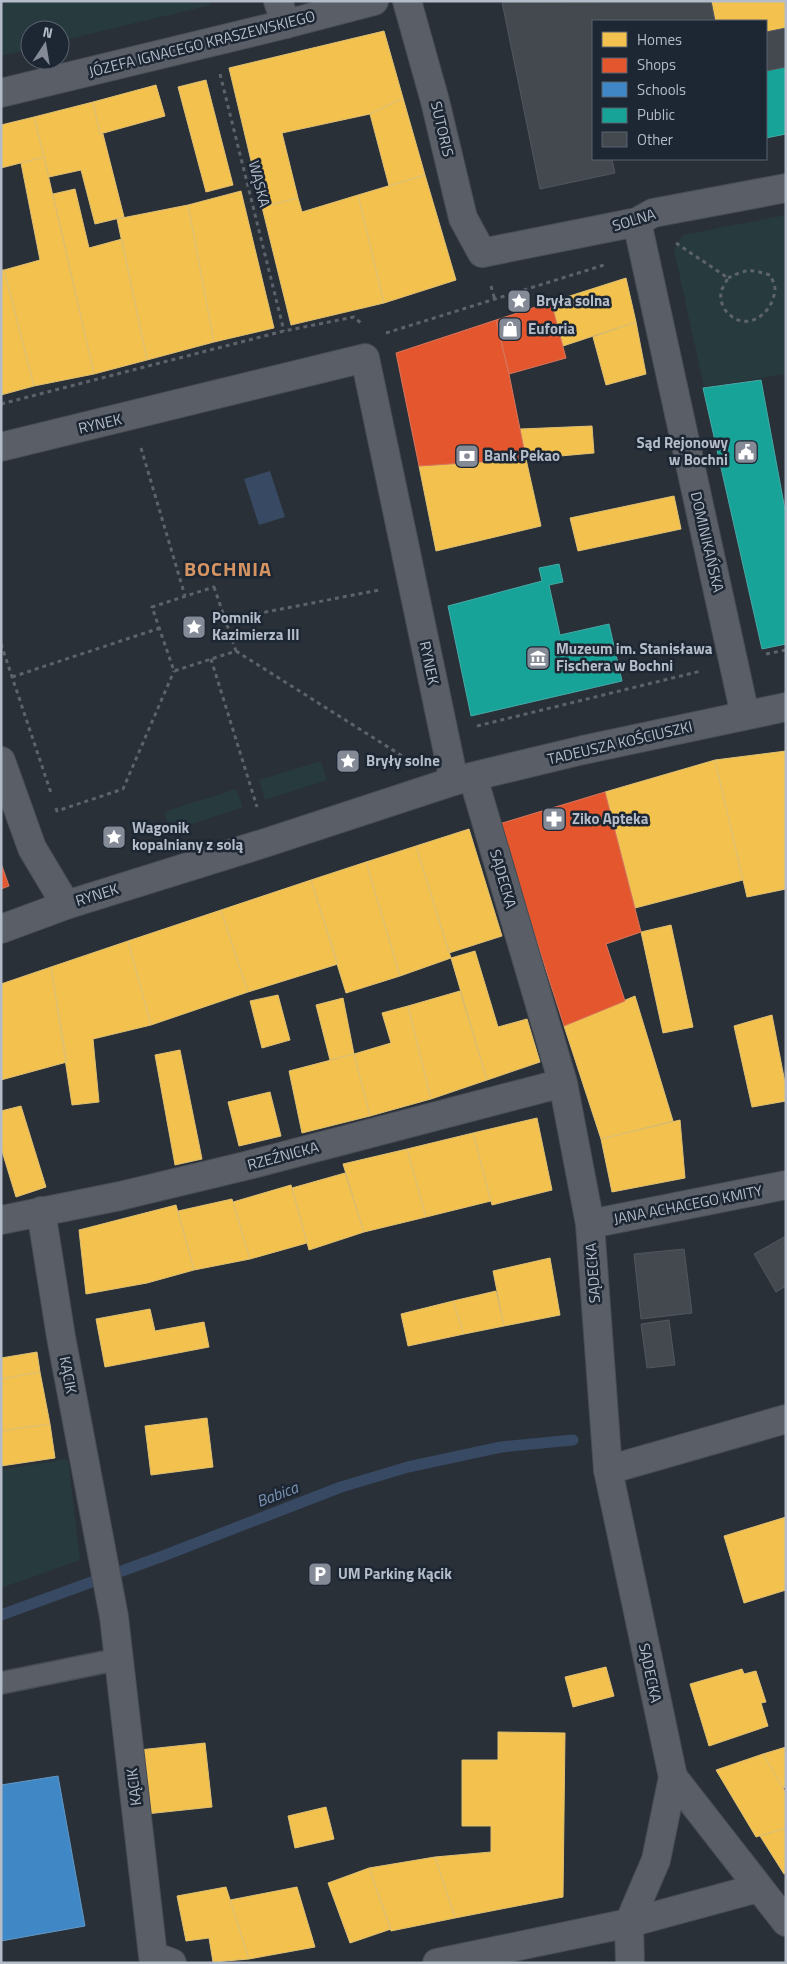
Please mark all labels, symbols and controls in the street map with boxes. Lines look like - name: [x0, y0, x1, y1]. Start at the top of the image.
- street label: JÓZEFA IGNACEGO KRASZEWSKIEGO: [86, 4, 318, 83]
- north arrow: [20, 20, 70, 70]
- legend: [592, 20, 767, 160]
- text: N: [41, 21, 55, 43]
- text: Homes: [637, 28, 682, 51]
- text: Shops: [637, 53, 676, 76]
- text: Schools: [637, 78, 686, 101]
- street label: SUTORIS: [425, 99, 460, 159]
- text: Public: [637, 103, 675, 126]
- text: Other: [637, 128, 673, 151]
- street label: WĄSKA: [243, 158, 276, 210]
- street label: SOLNA: [609, 202, 658, 237]
- place icon: Bryła solna: [506, 288, 532, 314]
- place label: Bryła solna: [536, 289, 610, 312]
- shop icon: Euforia: [497, 316, 523, 342]
- place label: Euforia: [528, 317, 575, 340]
- street label: RYNEK: [76, 407, 124, 440]
- place label: Sąd Rejonowy w Bochni: [637, 431, 728, 471]
- public building icon: Sąd Rejonowy w Bochni: [733, 439, 759, 465]
- bank icon: Bank Pekao: [454, 443, 480, 469]
- place label: Bank Pekao: [484, 444, 560, 467]
- street label: DOMINIKAŃSKA: [685, 489, 730, 595]
- district label: BOCHNIA: [184, 553, 272, 584]
- place label: Pomnik Kazimierza III: [212, 606, 300, 646]
- place icon: Pomnik Kazimierza III: [181, 614, 207, 640]
- place label: Muzeum im. Stanisława Fischera w Bochni: [556, 637, 713, 677]
- street label: RYNEK: [414, 639, 445, 687]
- museum icon: Muzeum im. Stanisława Fischera w Bochni: [525, 645, 551, 671]
- street label: TADEUSZA KOŚCIUSZKI: [545, 715, 695, 770]
- place icon: Bryły solne: [335, 748, 361, 774]
- place label: Bryły solne: [366, 749, 440, 772]
- pharmacy icon: Ziko Apteka: [541, 806, 567, 832]
- place label: Ziko Apteka: [572, 807, 649, 830]
- place label: Wagonik kopalniany z solą: [132, 816, 244, 856]
- place icon: Wagonik kopalniany z solą: [101, 824, 127, 850]
- street label: SĄDECKA: [484, 847, 523, 911]
- street label: RYNEK: [72, 877, 122, 912]
- street label: RZEŹNICKA: [245, 1135, 321, 1176]
- street label: JANA ACHACEGO KMITY: [612, 1179, 764, 1230]
- street label: SĄDECKA: [579, 1242, 606, 1304]
- street label: KĄCIK: [54, 1354, 83, 1396]
- water label: Babica: [253, 1475, 302, 1513]
- parking icon: UM Parking Kącik: [307, 1561, 333, 1587]
- place label: UM Parking Kącik: [338, 1562, 452, 1585]
- street label: SĄDECKA: [633, 1641, 668, 1705]
- street label: KĄCIK: [120, 1767, 147, 1807]

